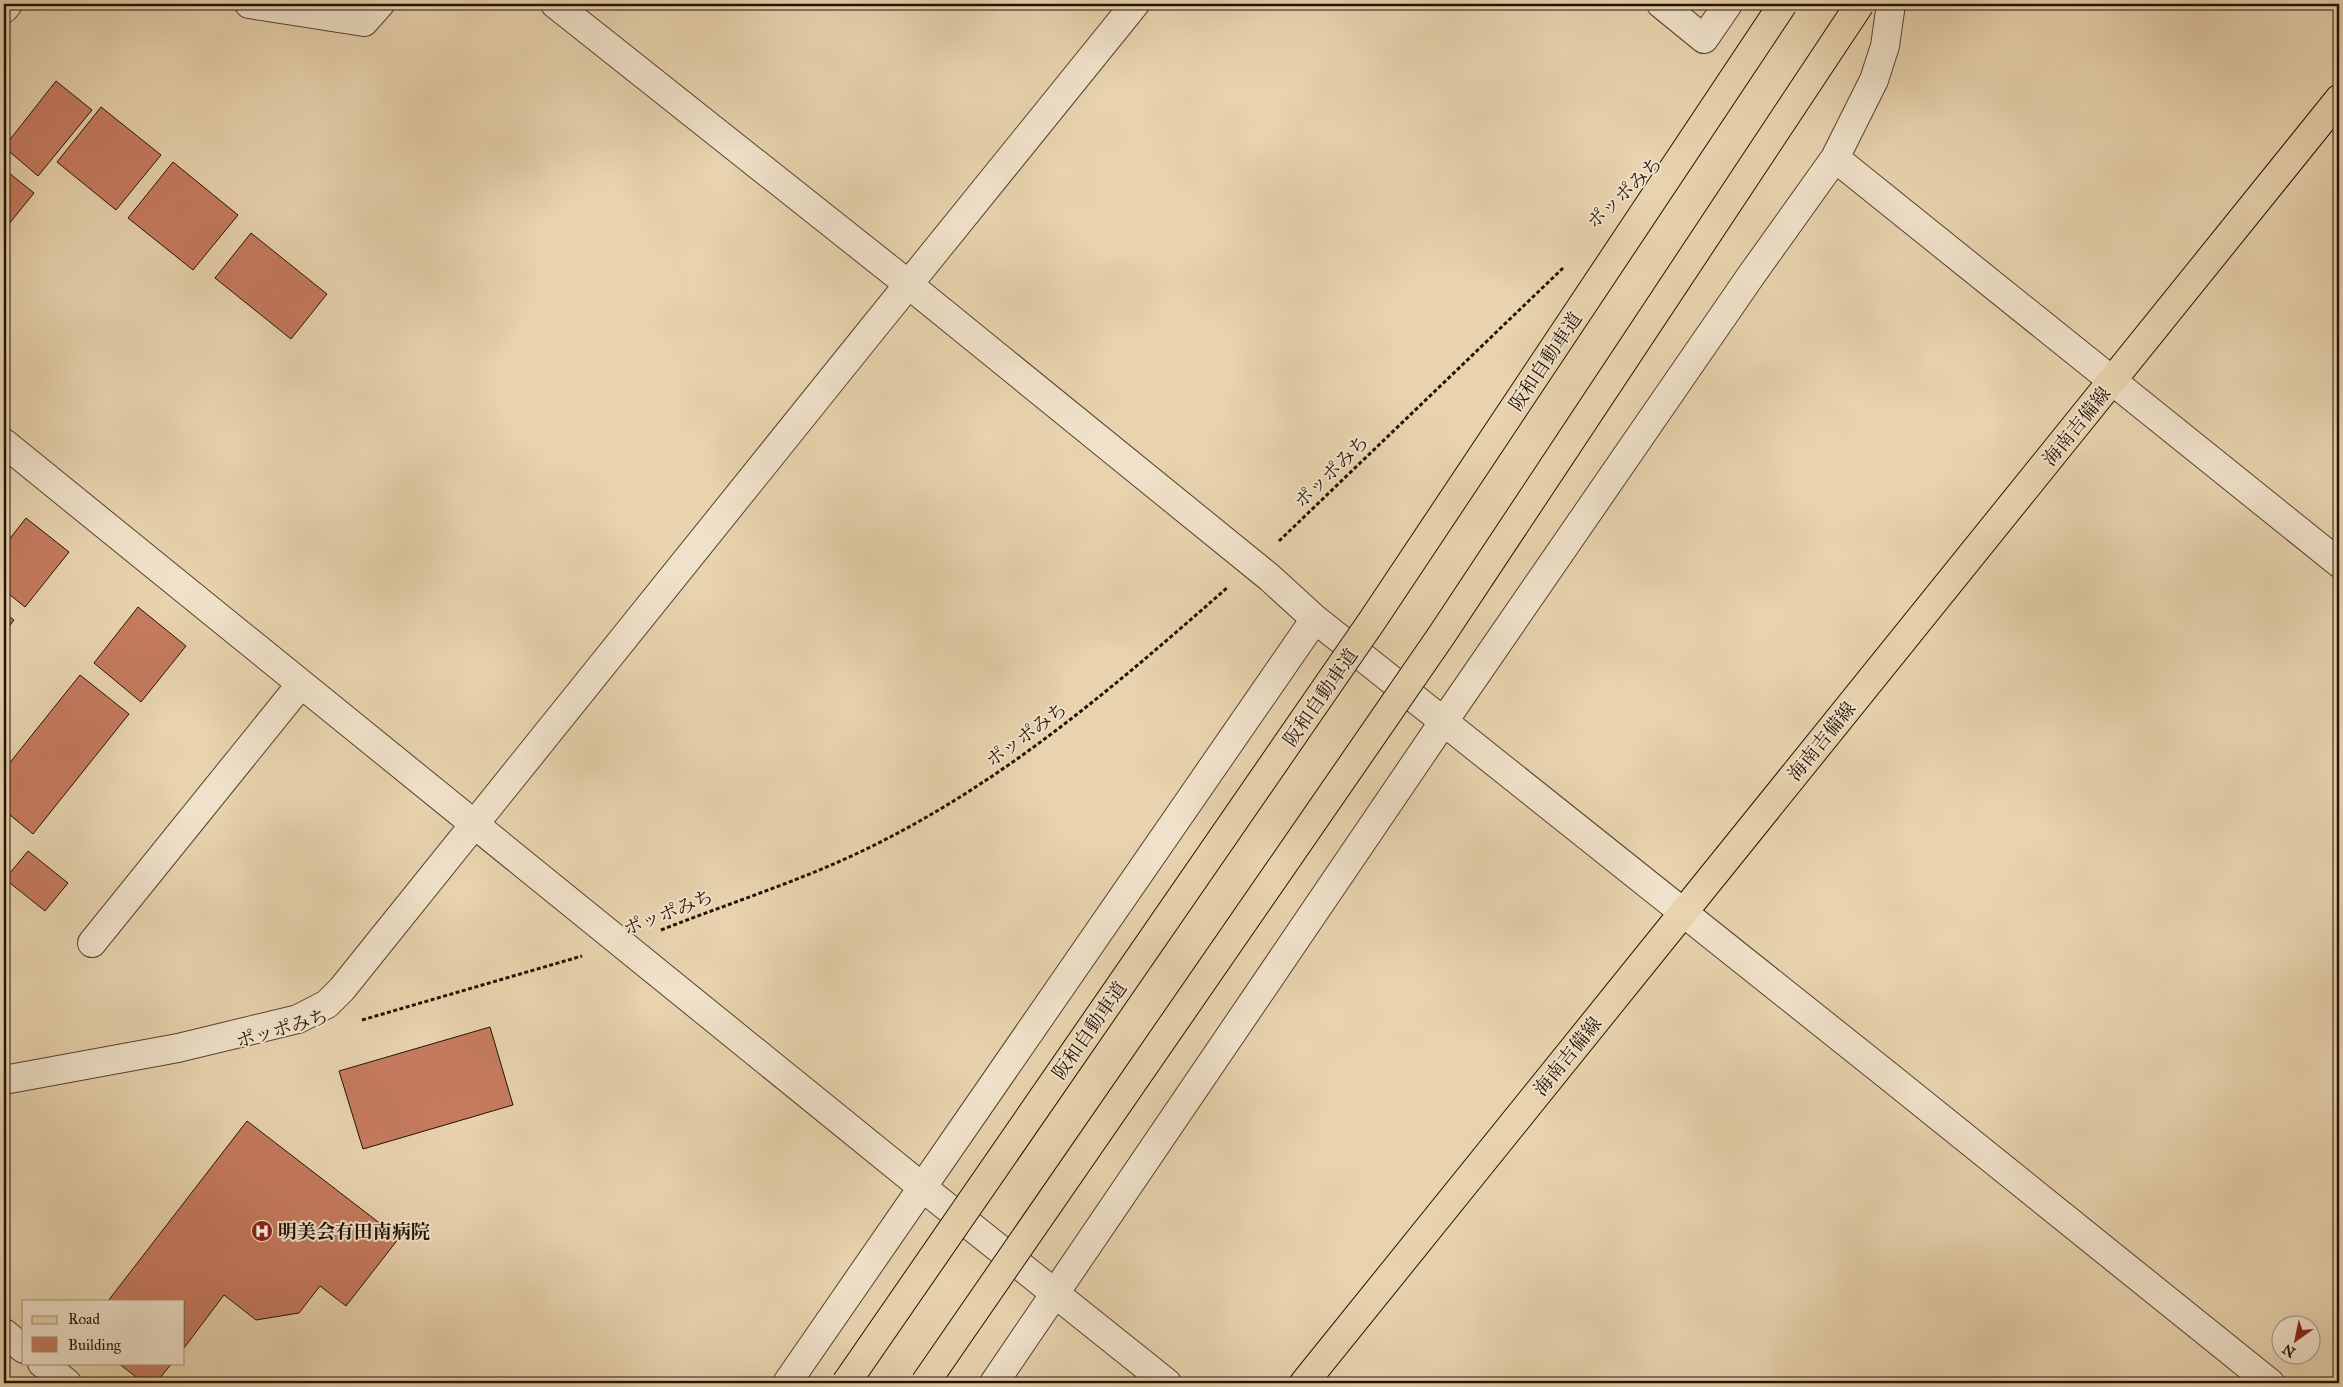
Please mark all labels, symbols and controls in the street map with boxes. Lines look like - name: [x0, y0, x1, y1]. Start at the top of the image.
- street label: ポッポみち: [1582, 152, 1667, 233]
- street label: 阪和自動車道: [1504, 308, 1587, 415]
- street label: 海南吉備線: [2038, 382, 2115, 470]
- street label: ポッポみち: [1289, 430, 1374, 513]
- street label: 阪和自動車道: [1278, 644, 1363, 751]
- street label: ポッポみち: [981, 697, 1071, 772]
- street label: 海南吉備線: [1783, 697, 1860, 785]
- street label: ポッポみち: [620, 885, 717, 940]
- street label: 阪和自動車道: [1047, 977, 1132, 1084]
- street label: ポッポみち: [233, 1004, 331, 1053]
- street label: 海南吉備線: [1529, 1012, 1606, 1100]
- hospital icon: 明美会有田南病院: [250, 1219, 274, 1243]
- place label: 明美会有田南病院: [278, 1220, 430, 1243]
- legend: [22, 1300, 185, 1364]
- text: Road: [68, 1310, 100, 1328]
- north arrow: [2270, 1314, 2320, 1364]
- text: Building: [68, 1336, 122, 1354]
- text: N: [2279, 1340, 2299, 1361]

